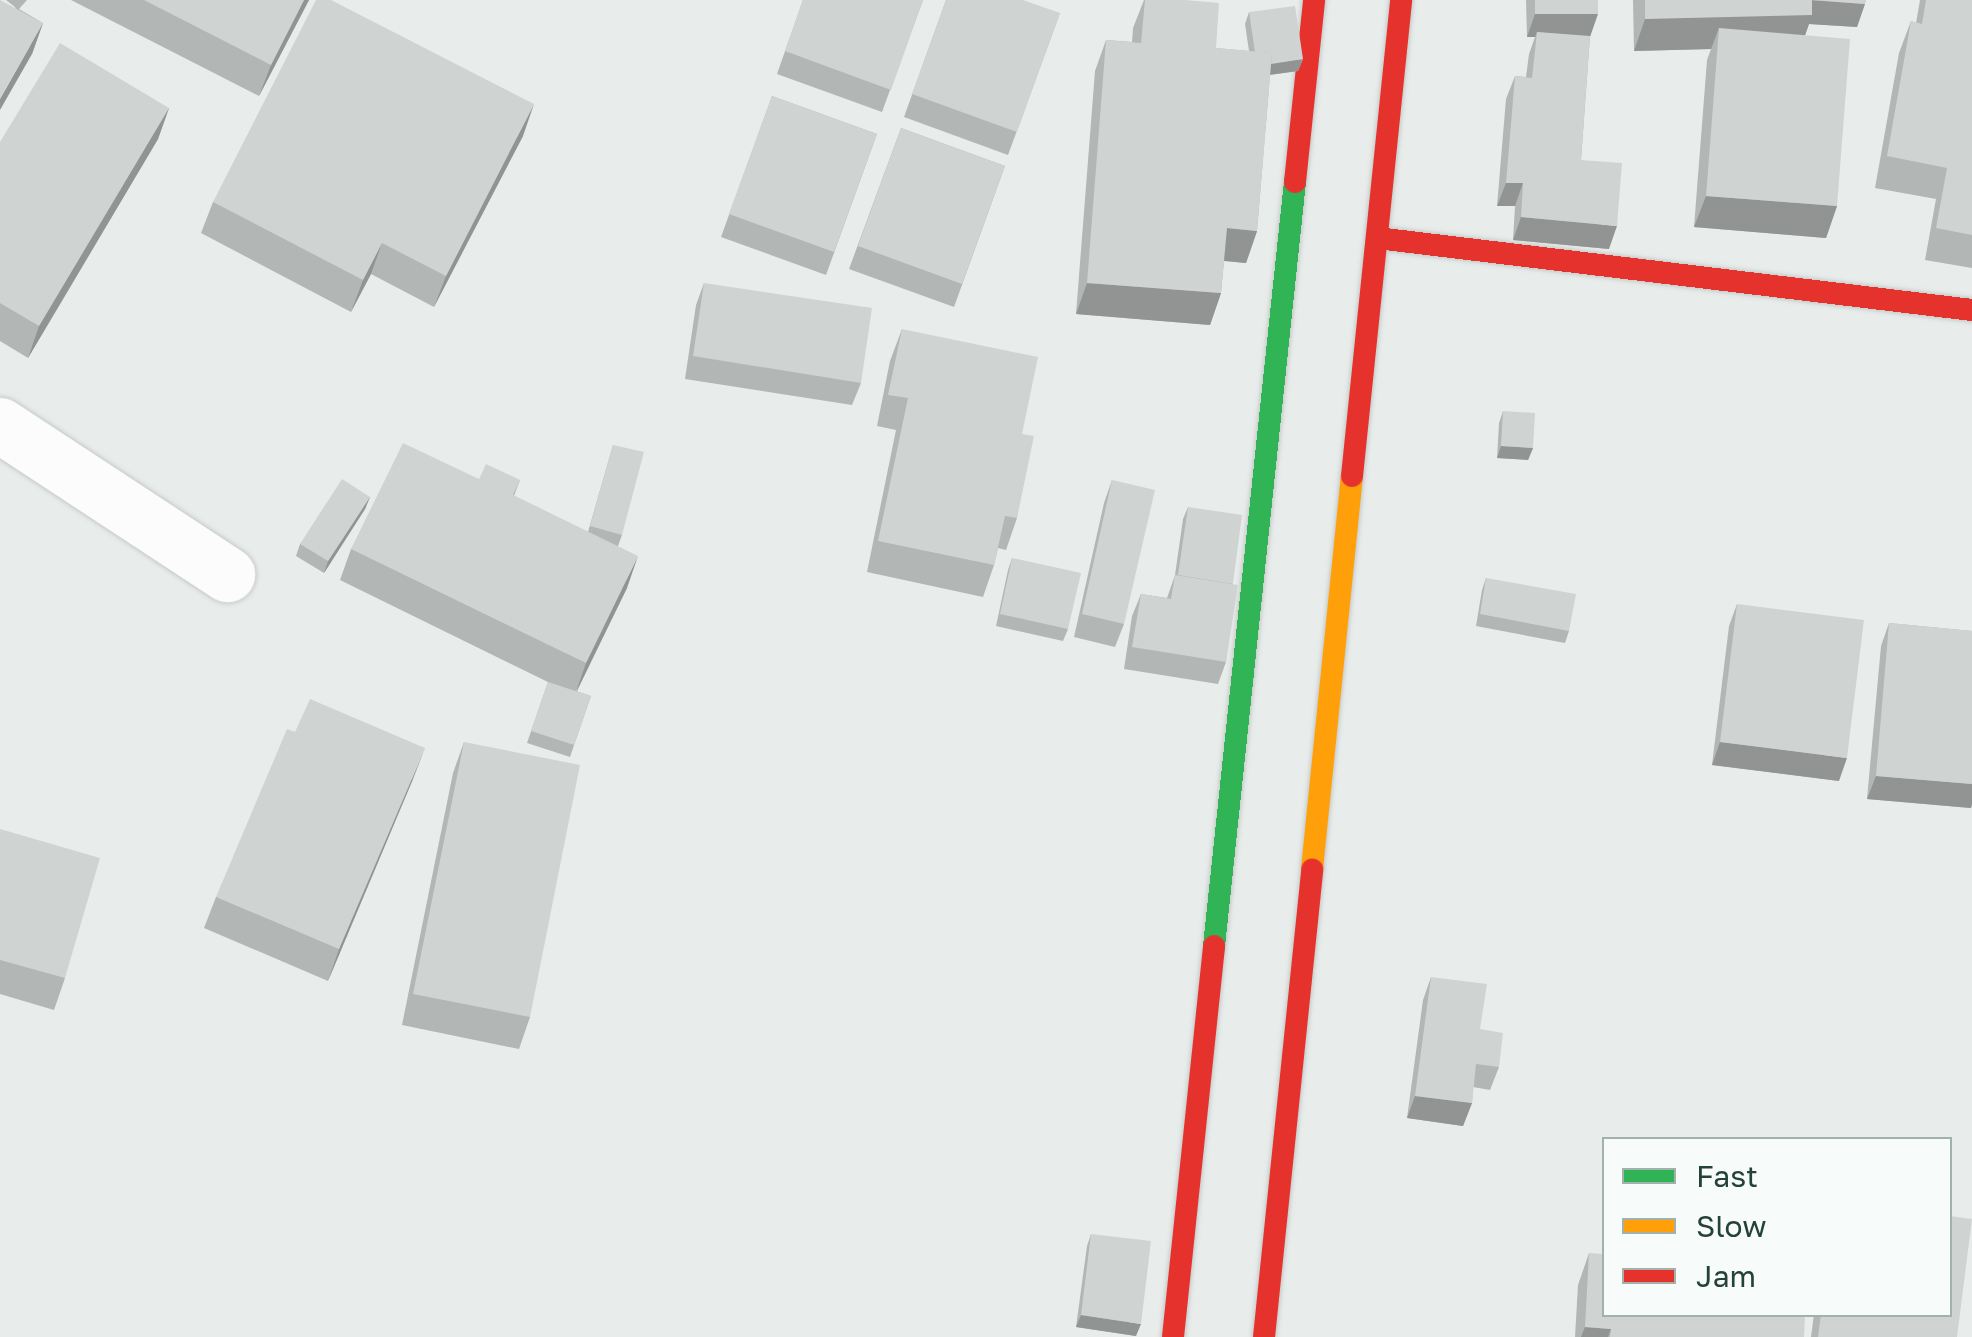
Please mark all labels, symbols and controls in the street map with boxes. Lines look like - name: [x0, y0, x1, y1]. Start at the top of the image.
- legend: [1602, 1137, 1952, 1317]
- text: Fast: [1696, 1158, 1758, 1194]
- text: Slow: [1696, 1208, 1767, 1244]
- text: Jam: [1696, 1258, 1756, 1294]

